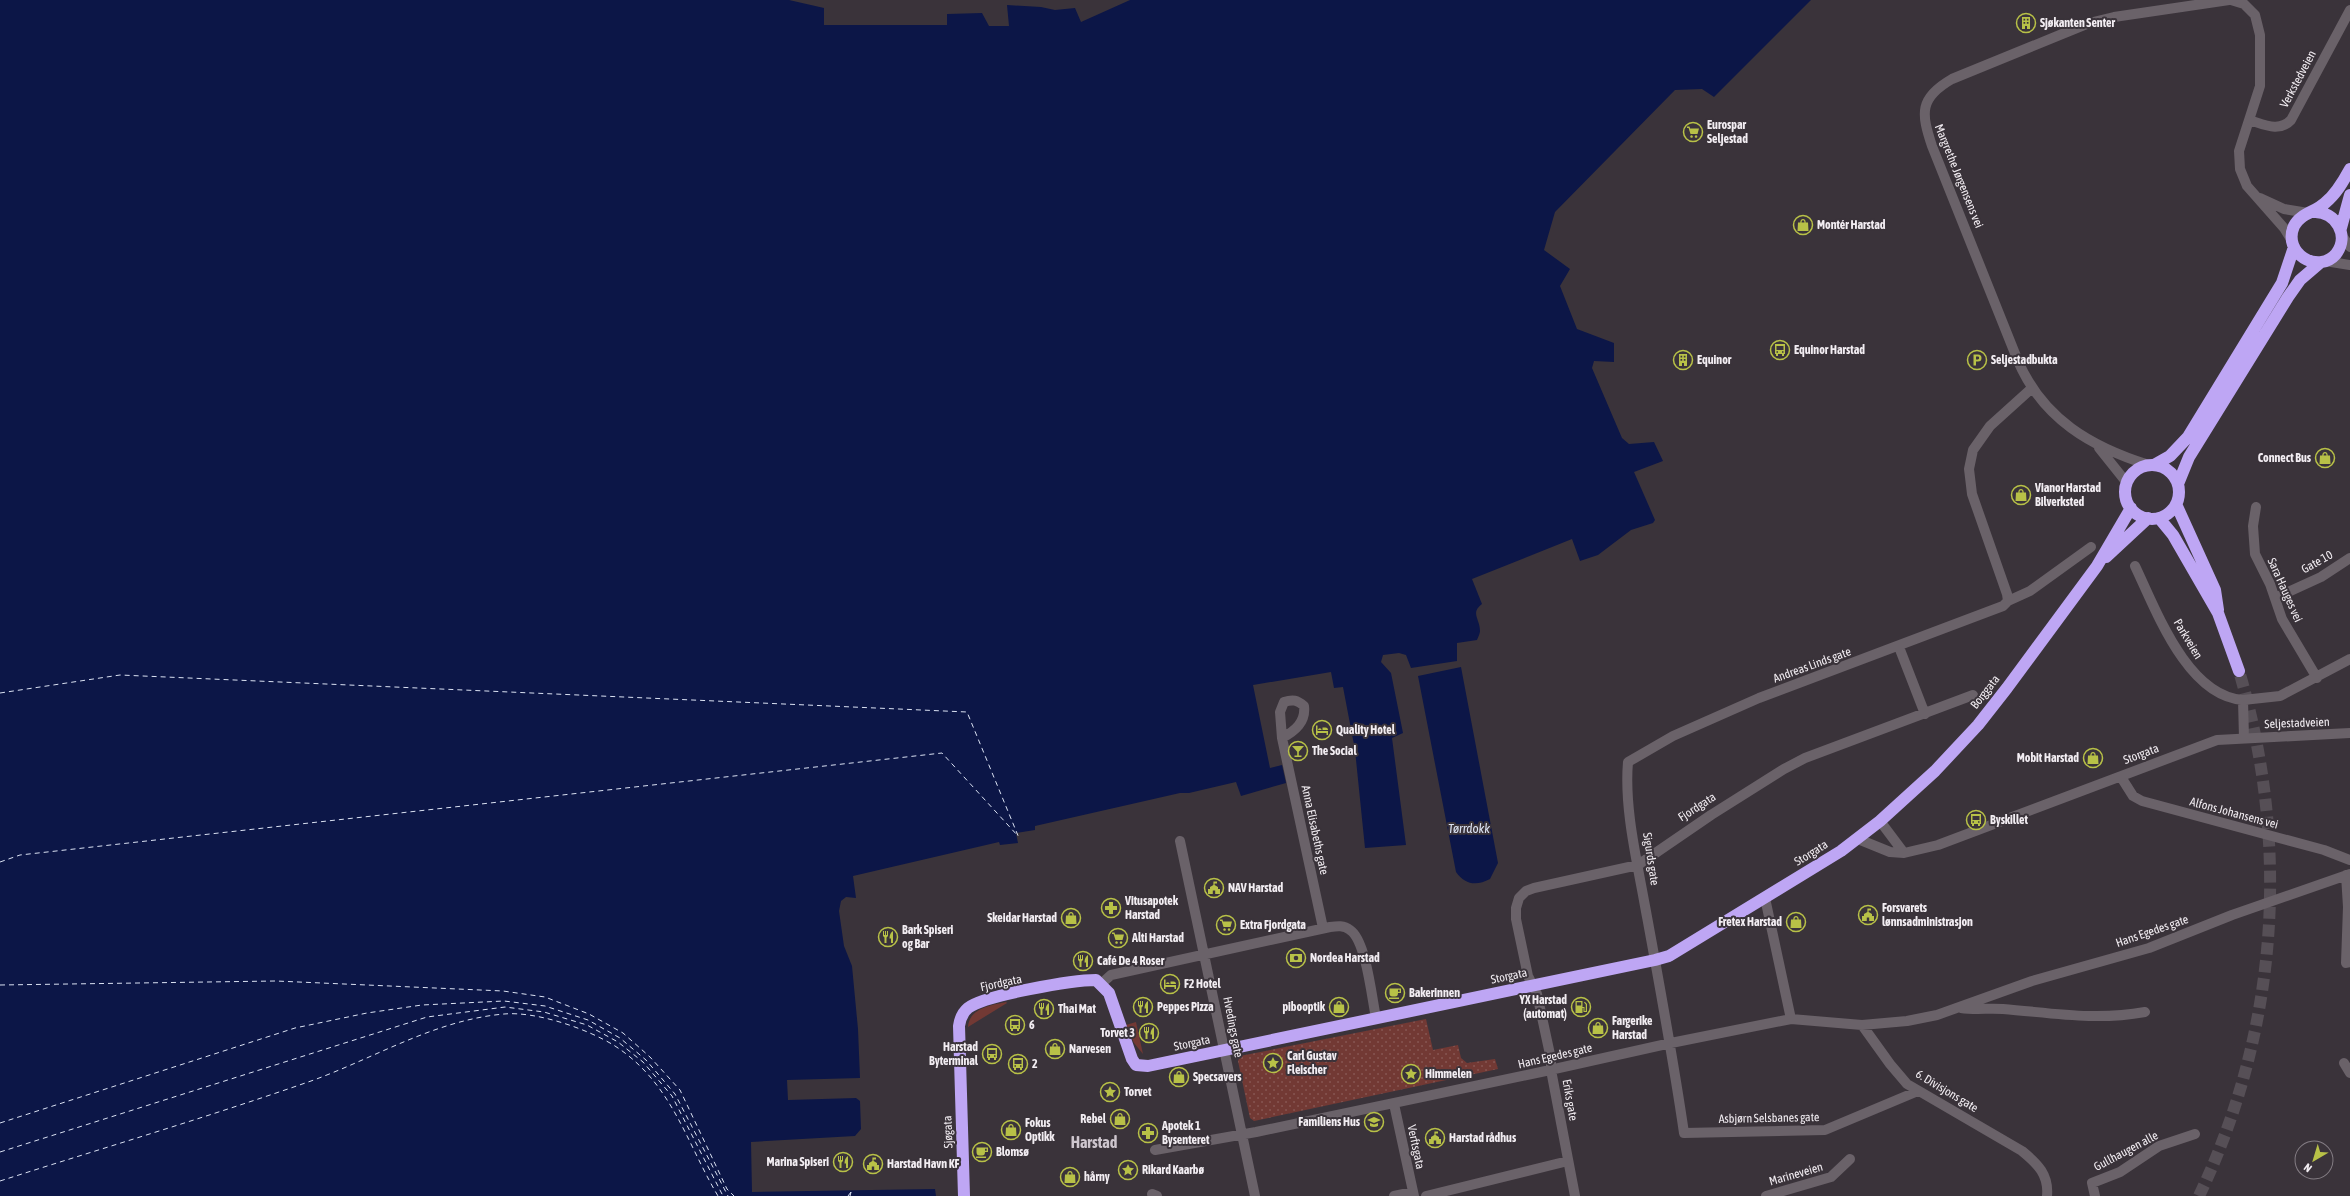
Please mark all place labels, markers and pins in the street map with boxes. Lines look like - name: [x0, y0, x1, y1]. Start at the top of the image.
- building icon: Sjøkanten Senter: [2015, 12, 2037, 34]
- place label: Sjøkanten Senter: [2040, 16, 2115, 30]
- place label: Eurospar Seljestad: [1707, 118, 1748, 146]
- supermarket icon: Eurospar Seljestad: [1682, 121, 1704, 143]
- shop icon: Montér Harstad: [1792, 214, 1814, 236]
- place label: Montér Harstad: [1817, 218, 1886, 232]
- bus stop icon: Equinor Harstad: [1769, 339, 1791, 361]
- place label: Equinor Harstad: [1794, 343, 1865, 357]
- building icon: Equinor: [1672, 349, 1694, 371]
- parking icon: Seljestadbukta: [1966, 349, 1988, 371]
- place label: Equinor: [1697, 353, 1732, 367]
- place label: Seljestadbukta: [1991, 353, 2058, 367]
- shop icon: Connect Bus: [2314, 447, 2336, 469]
- place label: Connect Bus: [2258, 451, 2312, 465]
- place label: Vianor Harstad Bilverksted: [2034, 481, 2101, 509]
- shop icon: Vianor Harstad Bilverksted: [2010, 484, 2032, 506]
- hotel icon: Quality Hotel: [1311, 719, 1333, 741]
- place label: Quality Hotel: [1336, 723, 1396, 737]
- bar icon: The Social: [1287, 740, 1309, 762]
- place label: The Social: [1312, 744, 1357, 758]
- shop icon: Mobit Harstad: [2082, 747, 2104, 769]
- place label: Mobit Harstad: [2017, 751, 2079, 765]
- bus stop icon: Byskillet: [1965, 809, 1987, 831]
- place label: Byskillet: [1990, 813, 2029, 827]
- public building icon: NAV Harstad: [1203, 877, 1225, 899]
- place label: NAV Harstad: [1228, 881, 1284, 895]
- place label: Vitusapotek Harstad: [1124, 894, 1179, 922]
- pharmacy icon: Vitusapotek Harstad: [1100, 897, 1122, 919]
- place label: Forsvarets lønnsadministrasjon: [1882, 901, 1973, 929]
- public building icon: Forsvarets lønnsadministrasjon: [1857, 904, 1879, 926]
- shop icon: Skeidar Harstad: [1060, 907, 1082, 929]
- place label: Skeidar Harstad: [987, 911, 1057, 925]
- shop icon: Fretex Harstad: [1785, 911, 1807, 933]
- supermarket icon: Extra Fjordgata: [1215, 914, 1237, 936]
- place label: Fretex Harstad: [1718, 915, 1782, 929]
- place label: Extra Fjordgata: [1240, 918, 1306, 932]
- place label: Bark Spiseri og Bar: [902, 923, 953, 951]
- restaurant icon: Bark Spiseri og Bar: [877, 926, 899, 948]
- supermarket icon: Alti Harstad: [1107, 927, 1129, 949]
- place label: Alti Harstad: [1131, 931, 1184, 945]
- bank icon: Nordea Harstad: [1285, 947, 1307, 969]
- restaurant icon: Café De 4 Roser: [1072, 950, 1094, 972]
- place label: Nordea Harstad: [1310, 951, 1380, 965]
- place label: Café De 4 Roser: [1097, 954, 1165, 968]
- hotel icon: F2 Hotel: [1159, 973, 1181, 995]
- place label: F2 Hotel: [1184, 977, 1222, 991]
- cafe icon: Bakerinnen: [1384, 982, 1406, 1004]
- place label: Bakerinnen: [1409, 986, 1460, 1000]
- place label: YX Harstad (automat): [1519, 993, 1567, 1021]
- restaurant icon: Peppes Pizza: [1132, 996, 1154, 1018]
- shop icon: pibooptik: [1328, 996, 1350, 1018]
- fuel station icon: YX Harstad (automat): [1570, 996, 1592, 1018]
- restaurant icon: Thai Mat: [1033, 998, 1055, 1020]
- place label: Peppes Pizza: [1157, 1000, 1214, 1014]
- place label: pibooptik: [1282, 1000, 1326, 1014]
- place label: Thai Mat: [1058, 1002, 1096, 1016]
- bus stop icon: 6: [1004, 1014, 1026, 1036]
- place label: Fargerike Harstad: [1612, 1014, 1653, 1042]
- shop icon: Fargerike Harstad: [1587, 1017, 1609, 1039]
- place label: 6: [1029, 1018, 1035, 1032]
- restaurant icon: Torvet 3: [1138, 1022, 1160, 1044]
- place label: Torvet 3: [1100, 1026, 1135, 1040]
- shop icon: Narvesen: [1044, 1038, 1066, 1060]
- place label: Harstad Byterminal: [929, 1040, 979, 1068]
- place label: Narvesen: [1069, 1042, 1111, 1056]
- bus stop icon: Harstad Byterminal: [981, 1043, 1003, 1065]
- place label: Carl Gustav Fleischer: [1287, 1049, 1337, 1077]
- place icon: Carl Gustav Fleischer: [1262, 1052, 1284, 1074]
- bus stop icon: 2: [1007, 1053, 1029, 1075]
- place label: 2: [1032, 1057, 1038, 1071]
- place icon: Himmelen: [1400, 1063, 1422, 1085]
- shop icon: Specsavers: [1168, 1066, 1190, 1088]
- place label: Himmelen: [1425, 1067, 1472, 1081]
- place label: Specsavers: [1193, 1070, 1242, 1084]
- place icon: Torvet: [1099, 1081, 1121, 1103]
- place label: Torvet: [1124, 1085, 1152, 1099]
- shop icon: Rebel: [1109, 1108, 1131, 1130]
- school or university icon: Familiens Hus: [1363, 1111, 1385, 1133]
- place label: Rebel: [1080, 1112, 1107, 1126]
- place label: Familiens Hus: [1298, 1115, 1361, 1129]
- place label: Fokus Optikk: [1025, 1116, 1055, 1144]
- shop icon: Fokus Optikk: [1000, 1119, 1022, 1141]
- place label: Apotek 1 Bysenteret: [1161, 1119, 1210, 1147]
- pharmacy icon: Apotek 1 Bysenteret: [1137, 1122, 1159, 1144]
- public building icon: Harstad rådhus: [1424, 1127, 1446, 1149]
- place label: Harstad rådhus: [1449, 1131, 1517, 1145]
- cafe icon: Blomsø: [971, 1141, 993, 1163]
- place label: Blomsø: [996, 1145, 1029, 1159]
- restaurant icon: Marina Spiseri: [832, 1151, 854, 1173]
- public building icon: Harstad Havn KF: [862, 1153, 884, 1175]
- place label: Marina Spiseri: [767, 1155, 829, 1169]
- place label: Harstad Havn KF: [887, 1157, 960, 1171]
- place icon: Rikard Kaarbø: [1117, 1159, 1139, 1181]
- place label: Rikard Kaarbø: [1142, 1163, 1205, 1177]
- shop icon: hårny: [1059, 1166, 1081, 1188]
- place label: hårny: [1084, 1170, 1110, 1184]

